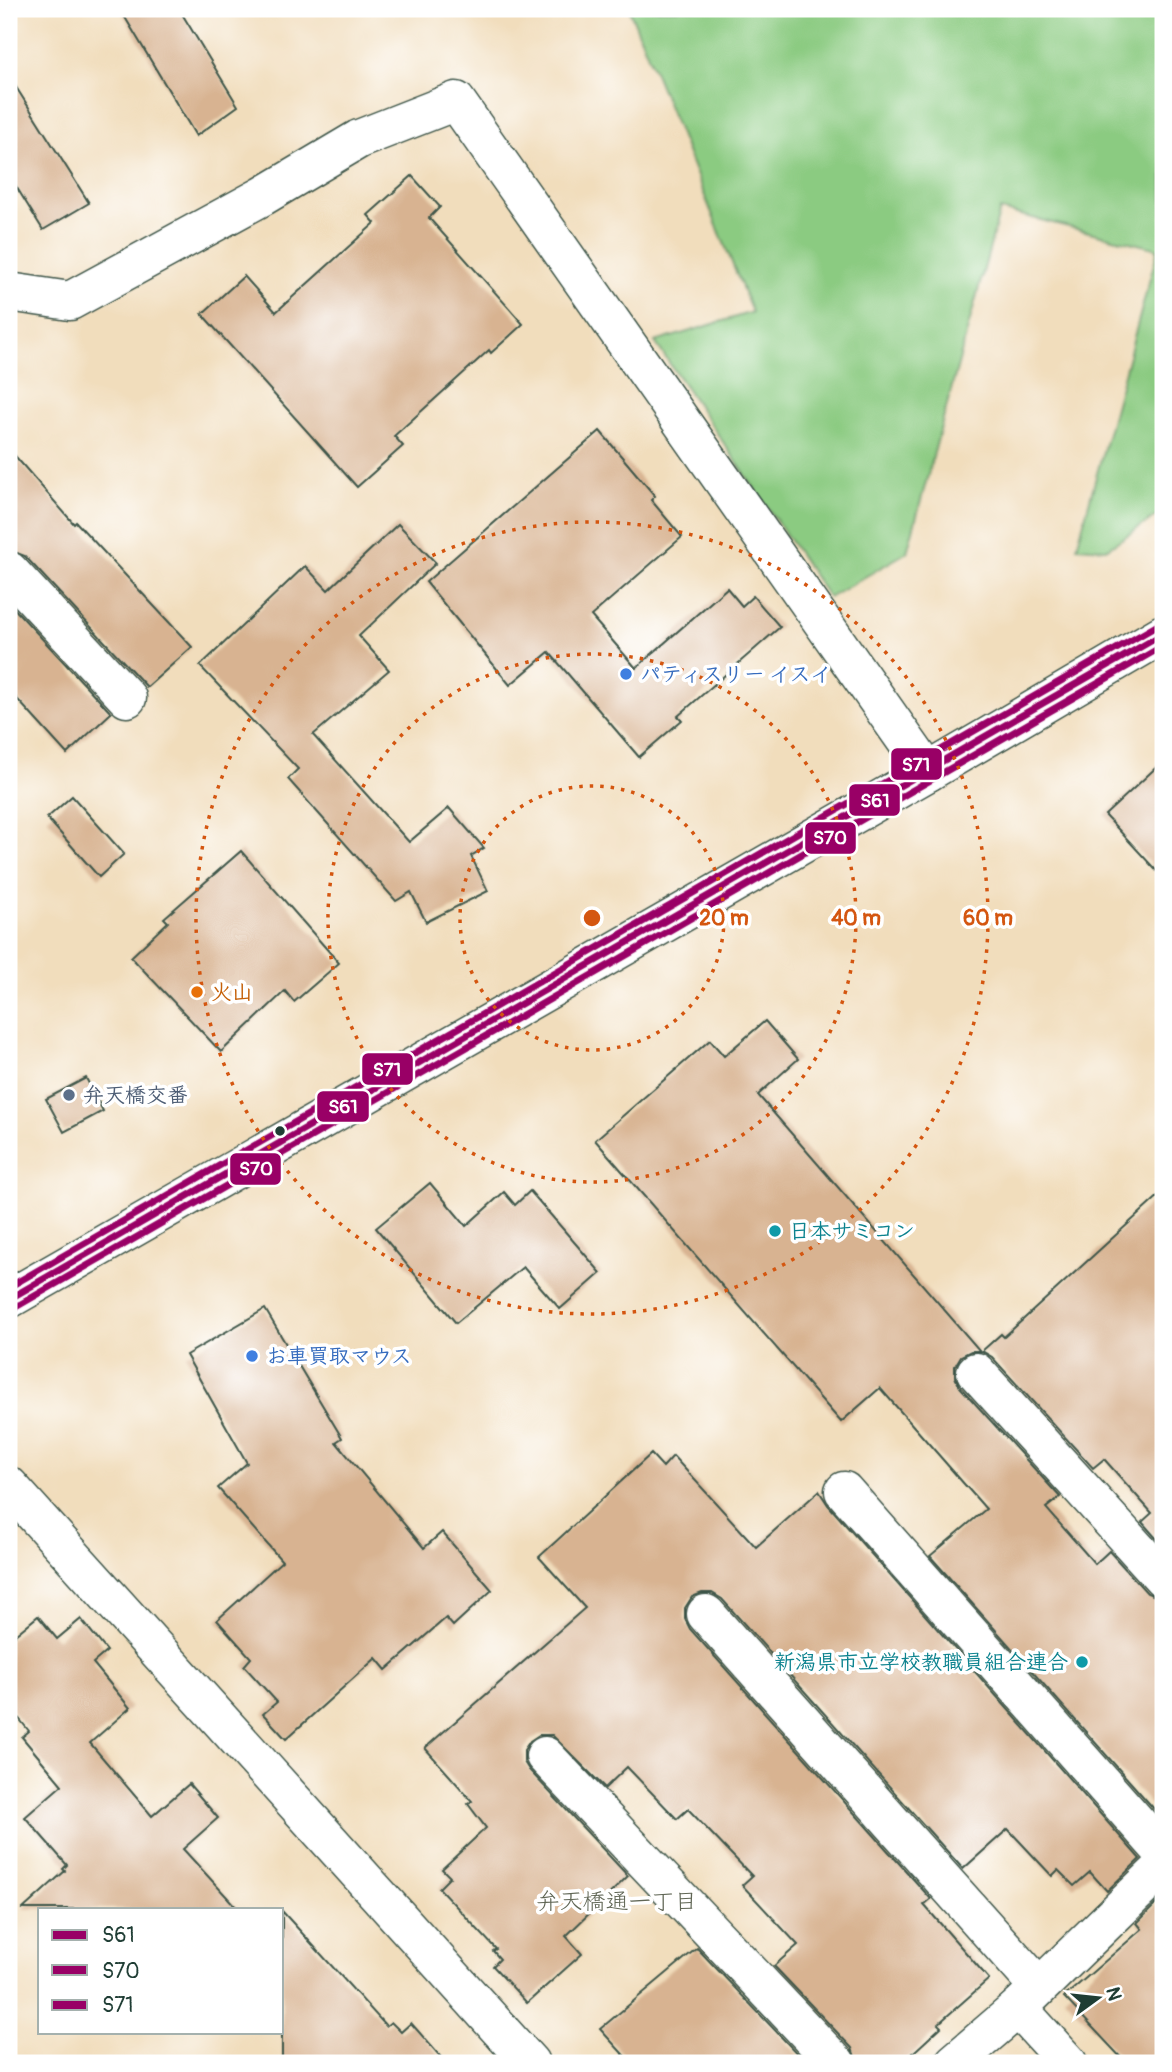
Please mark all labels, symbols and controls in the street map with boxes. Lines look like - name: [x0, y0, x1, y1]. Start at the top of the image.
- place label: パティスリー イスイ: [640, 661, 831, 688]
- marker: パティスリー イスイ: [618, 666, 634, 682]
- line badge: S71: [890, 747, 943, 781]
- text: S71: [902, 753, 930, 777]
- line badge: S61: [848, 783, 901, 817]
- text: S61: [860, 789, 890, 813]
- line badge: S70: [804, 821, 857, 855]
- text: S70: [813, 826, 847, 850]
- text: 20 m: [699, 905, 749, 932]
- text: 40 m: [831, 905, 881, 932]
- text: 60 m: [963, 905, 1013, 932]
- centre of rings: [580, 906, 604, 930]
- place label: 火山: [211, 979, 253, 1006]
- marker: 火山: [189, 984, 205, 1000]
- line badge: S71: [361, 1052, 414, 1086]
- text: S71: [373, 1058, 401, 1082]
- place label: 弁天橋交番: [83, 1082, 188, 1109]
- marker: 弁天橋交番: [61, 1087, 77, 1103]
- line badge: S61: [316, 1090, 370, 1123]
- text: S61: [328, 1095, 358, 1119]
- unlabelled marker: [273, 1124, 287, 1138]
- line badge: S70: [229, 1152, 282, 1186]
- text: S70: [239, 1157, 273, 1181]
- place label: 日本サミコン: [789, 1218, 915, 1245]
- marker: 日本サミコン: [767, 1223, 783, 1239]
- place label: お車買取マウス: [266, 1343, 412, 1370]
- marker: お車買取マウス: [244, 1348, 260, 1364]
- place label: 新潟県市立学校教職員組合連合: [774, 1649, 1068, 1676]
- marker: 新潟県市立学校教職員組合連合: [1074, 1654, 1090, 1670]
- district label: 弁天橋通一丁目: [537, 1887, 698, 1916]
- legend: [38, 1908, 284, 2034]
- text: S61: [102, 1922, 135, 1949]
- text: S70: [102, 1958, 140, 1985]
- north arrow: [1064, 1964, 1134, 2034]
- text: N: [1100, 1985, 1127, 2003]
- text: S71: [102, 1992, 134, 2019]

